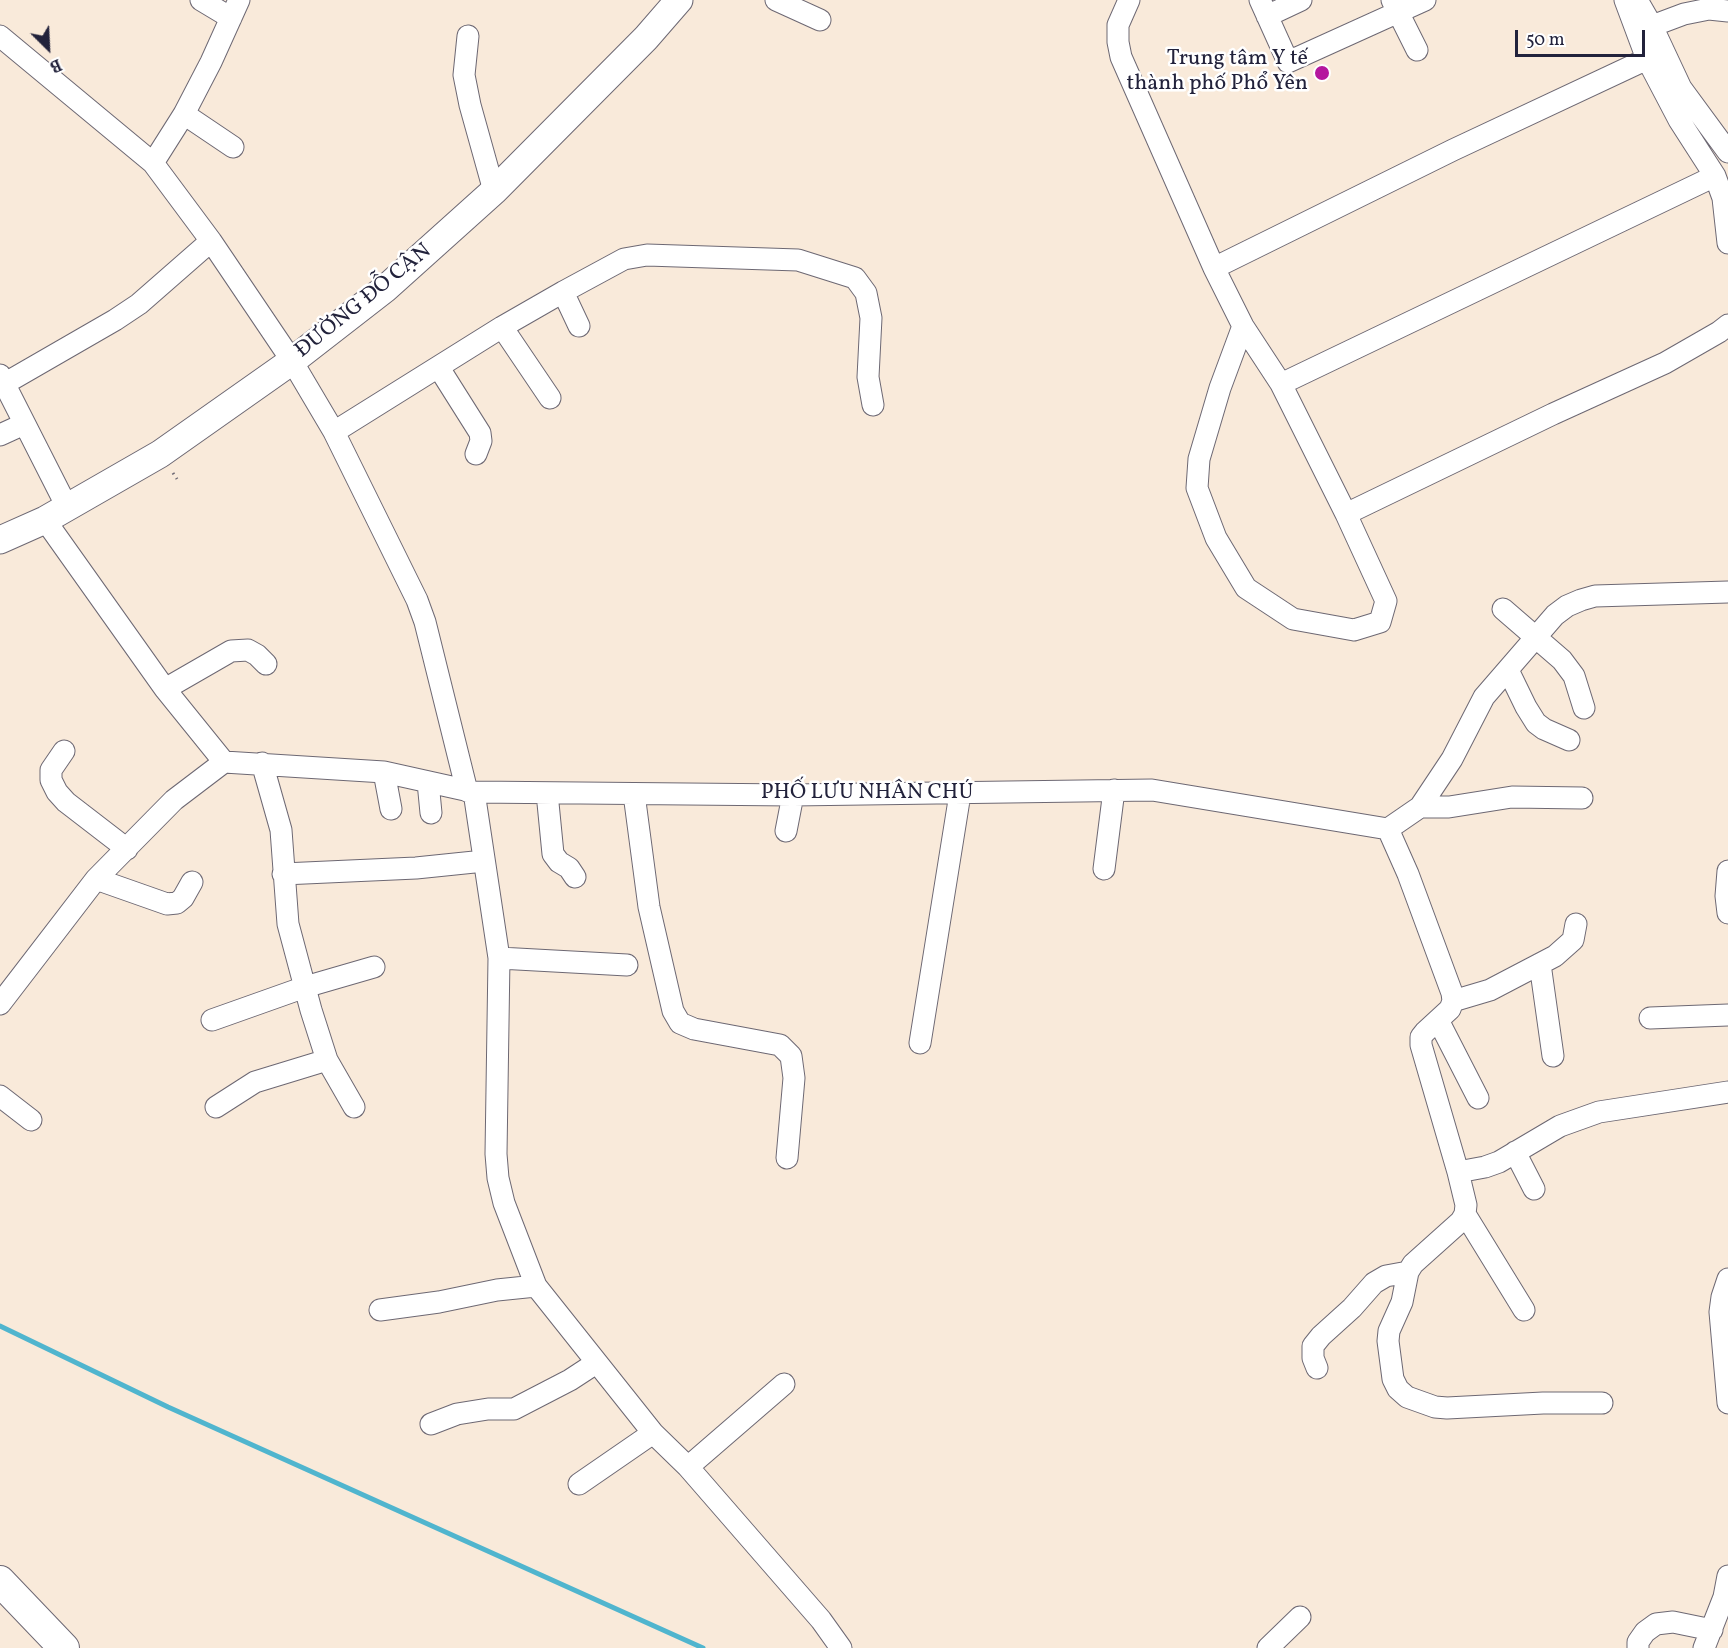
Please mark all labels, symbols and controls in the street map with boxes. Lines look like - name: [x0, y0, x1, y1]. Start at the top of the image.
- north arrow: [18, 18, 78, 78]
- scale bar: [1518, 18, 1648, 56]
- text: 50 m: [1526, 28, 1565, 53]
- place label: Trung tâm Y tế thành phố Phổ Yên: [1127, 47, 1308, 98]
- text: B: [46, 52, 65, 77]
- marker: Trung tâm Y tế thành phố Phổ Yên: [1313, 64, 1331, 82]
- street label: ĐƯỜNG ĐỖ CẬN: [291, 239, 437, 365]
- street label: PHỐ LƯU NHÂN CHÚ: [761, 781, 973, 807]

